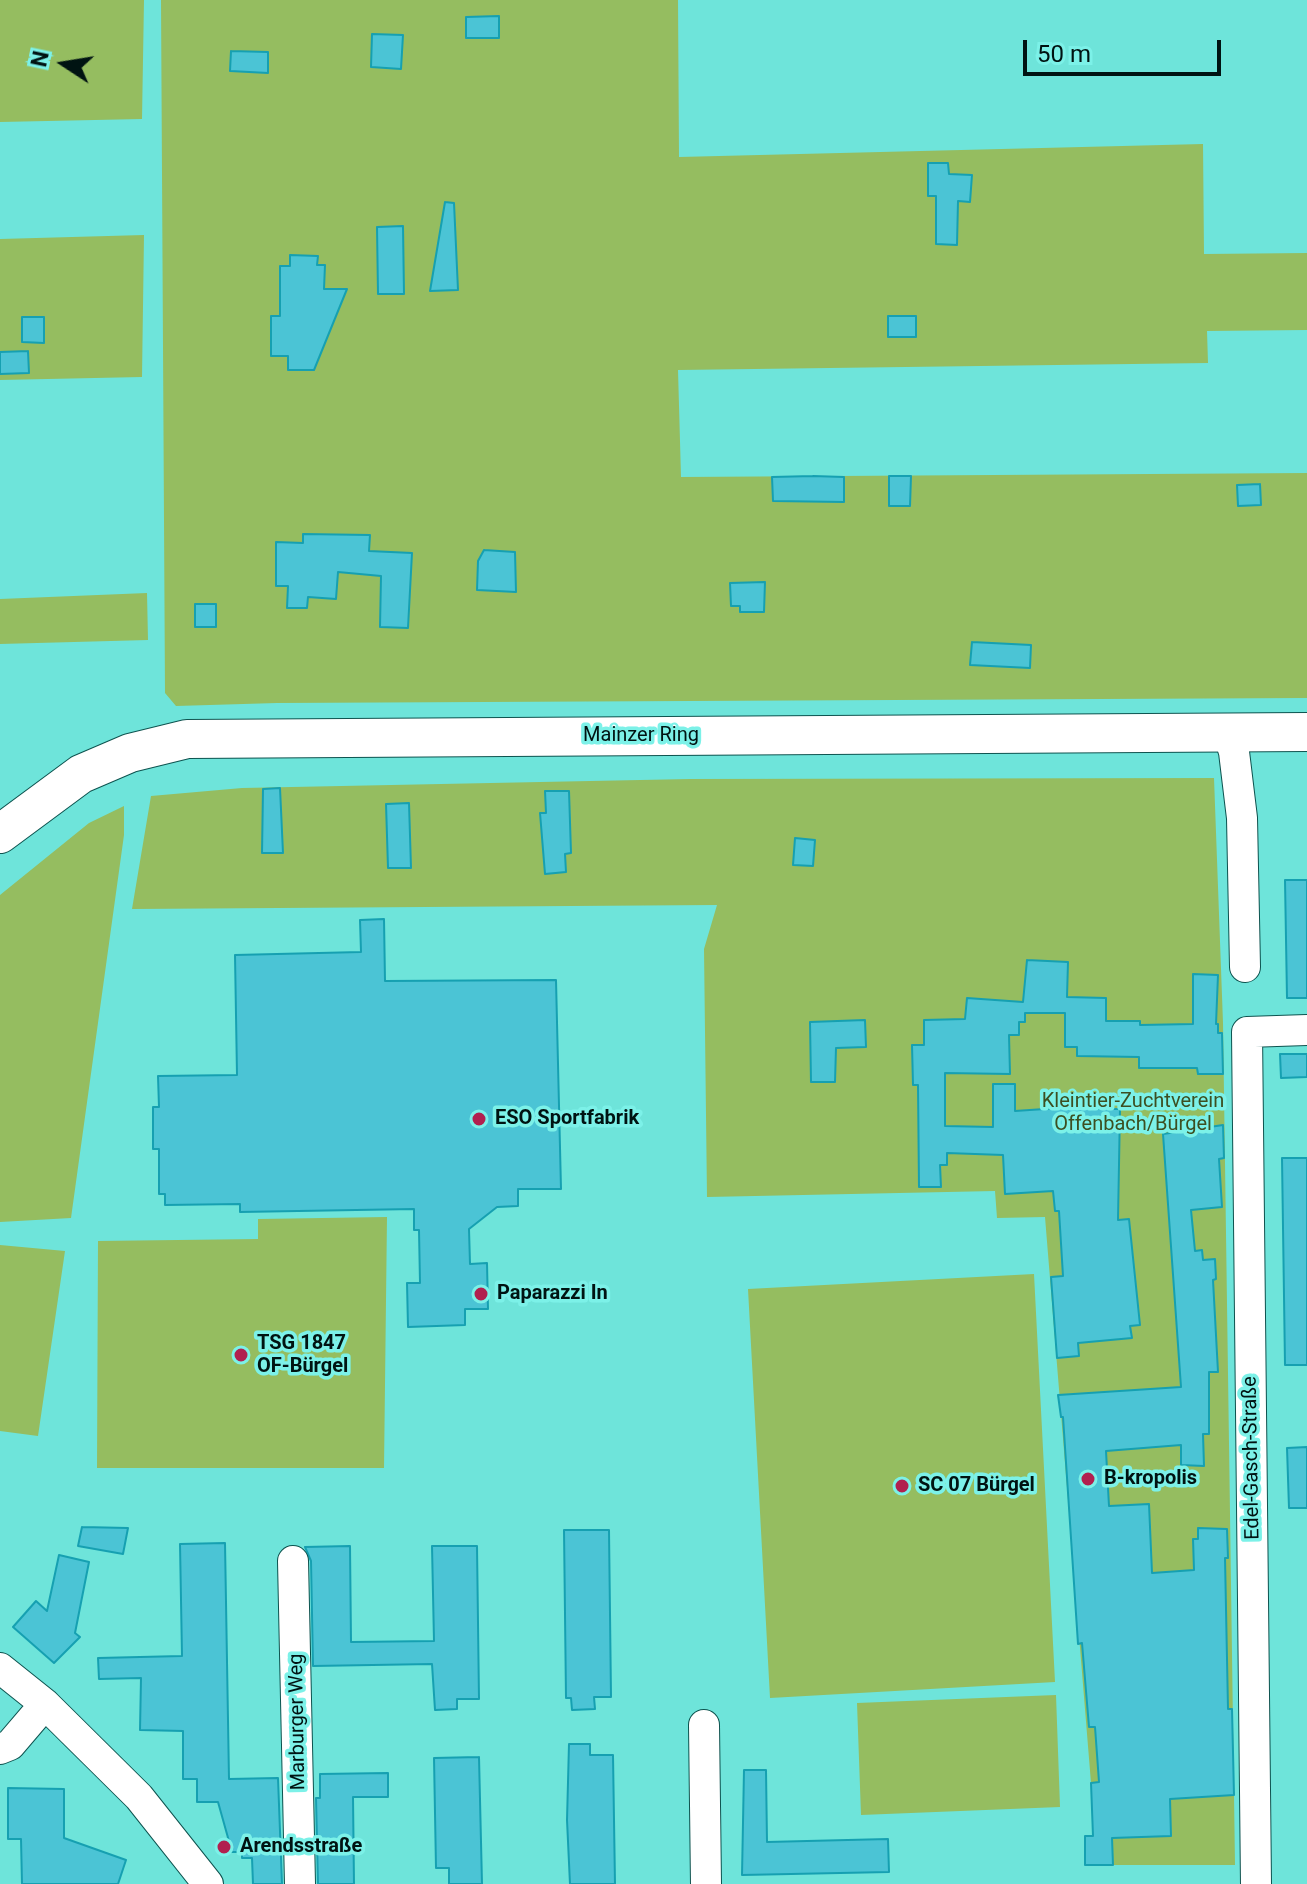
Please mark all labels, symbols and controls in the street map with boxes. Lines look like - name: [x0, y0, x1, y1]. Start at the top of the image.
- north arrow: [24, 24, 104, 104]
- scale bar: [1027, 24, 1225, 74]
- text: 50 m: [1037, 40, 1091, 68]
- text: N: [26, 49, 54, 69]
- street label: Mainzer Ring: [583, 724, 699, 748]
- park label: Kleintier-Zuchtverein Offenbach/Bürgel: [1042, 1090, 1224, 1137]
- place label: ESO Sportfabrik: [495, 1107, 639, 1131]
- marker: ESO Sportfabrik: [470, 1110, 488, 1128]
- place label: Paparazzi In: [497, 1282, 608, 1306]
- marker: Paparazzi In: [472, 1285, 490, 1303]
- place label: TSG 1847 OF-Bürgel: [257, 1332, 348, 1379]
- marker: TSG 1847 OF-Bürgel: [232, 1346, 250, 1364]
- street label: Edel-Gasch-Straße: [1239, 1376, 1265, 1540]
- place label: B-kropolis: [1104, 1467, 1197, 1491]
- marker: B-kropolis: [1079, 1470, 1097, 1488]
- place label: SC 07 Bürgel: [918, 1474, 1035, 1498]
- marker: SC 07 Bürgel: [893, 1477, 911, 1495]
- street label: Marburger Weg: [285, 1653, 311, 1791]
- place label: Arendsstraße: [240, 1835, 362, 1859]
- marker: Arendsstraße: [215, 1838, 233, 1856]

